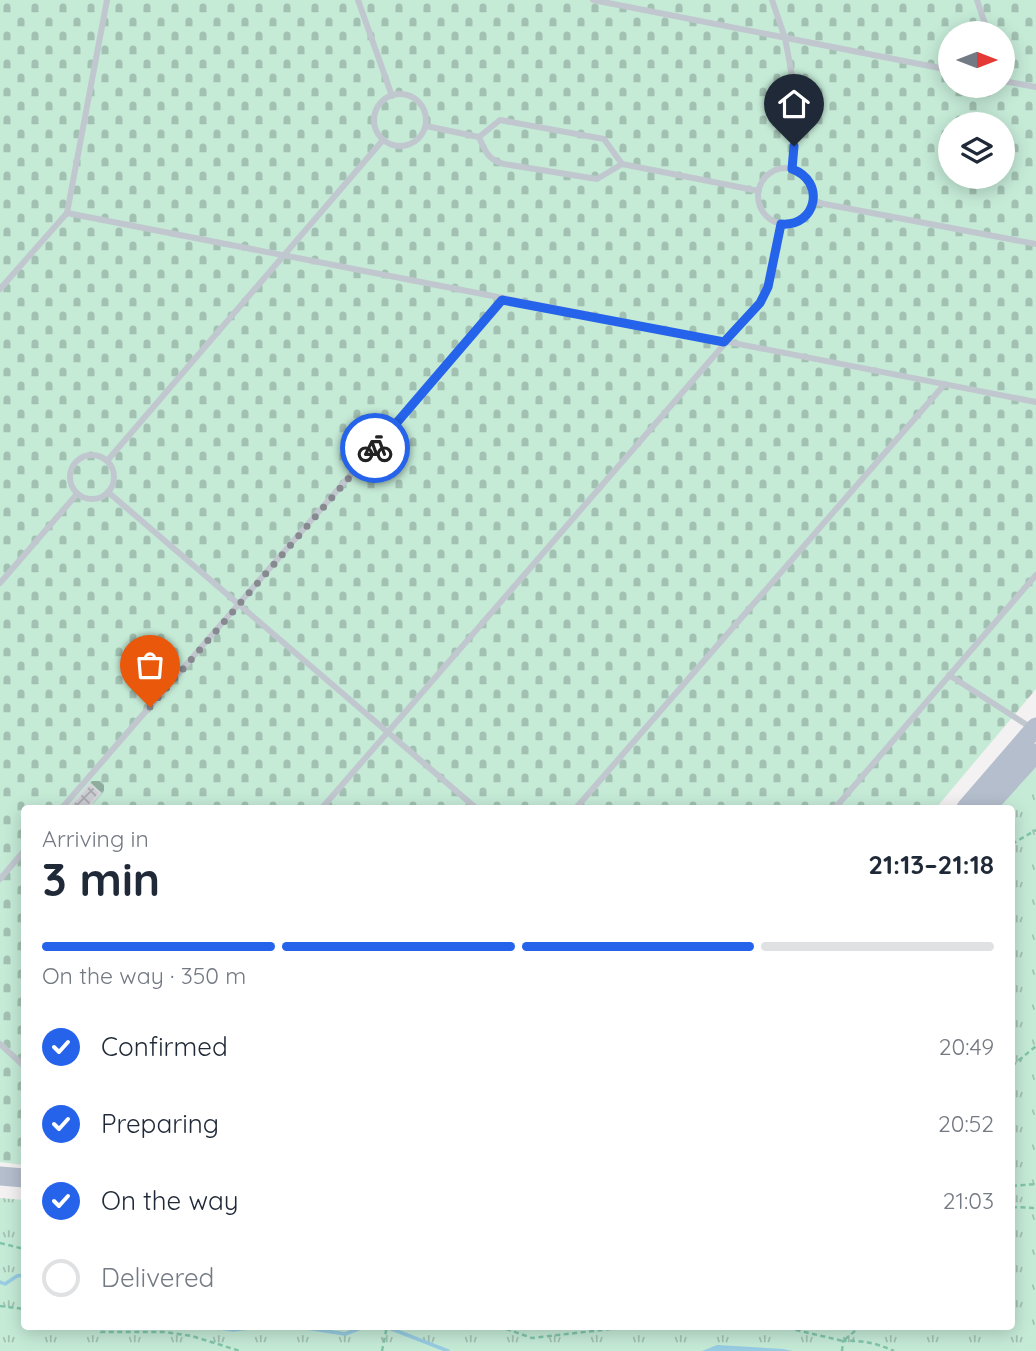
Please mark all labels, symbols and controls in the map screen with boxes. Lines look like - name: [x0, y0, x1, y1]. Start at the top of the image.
- north arrow: [938, 21, 1015, 98]
- map controls: [938, 21, 1015, 189]
- pin: [764, 74, 824, 146]
- icon: home: [775, 85, 813, 123]
- button: layers: [938, 112, 1015, 189]
- courier: [340, 413, 410, 483]
- icon: bike: [356, 429, 394, 467]
- pin: [120, 635, 180, 707]
- icon: bag: [131, 646, 169, 684]
- text: Arriving in: [42, 824, 149, 853]
- text: 21:13–21:18: [868, 848, 994, 881]
- text: 3 min: [42, 850, 160, 908]
- text: On the way · 350 m: [42, 961, 246, 990]
- icon: check: [42, 1028, 80, 1066]
- text: Confirmed: [101, 1030, 228, 1063]
- text: 20:49: [939, 1032, 994, 1061]
- icon: check: [42, 1105, 80, 1143]
- text: Preparing: [101, 1107, 219, 1140]
- text: 20:52: [938, 1109, 994, 1138]
- icon: check: [42, 1182, 80, 1220]
- text: On the way: [101, 1184, 239, 1217]
- text: 21:03: [943, 1186, 994, 1215]
- text: Delivered: [101, 1261, 214, 1294]

